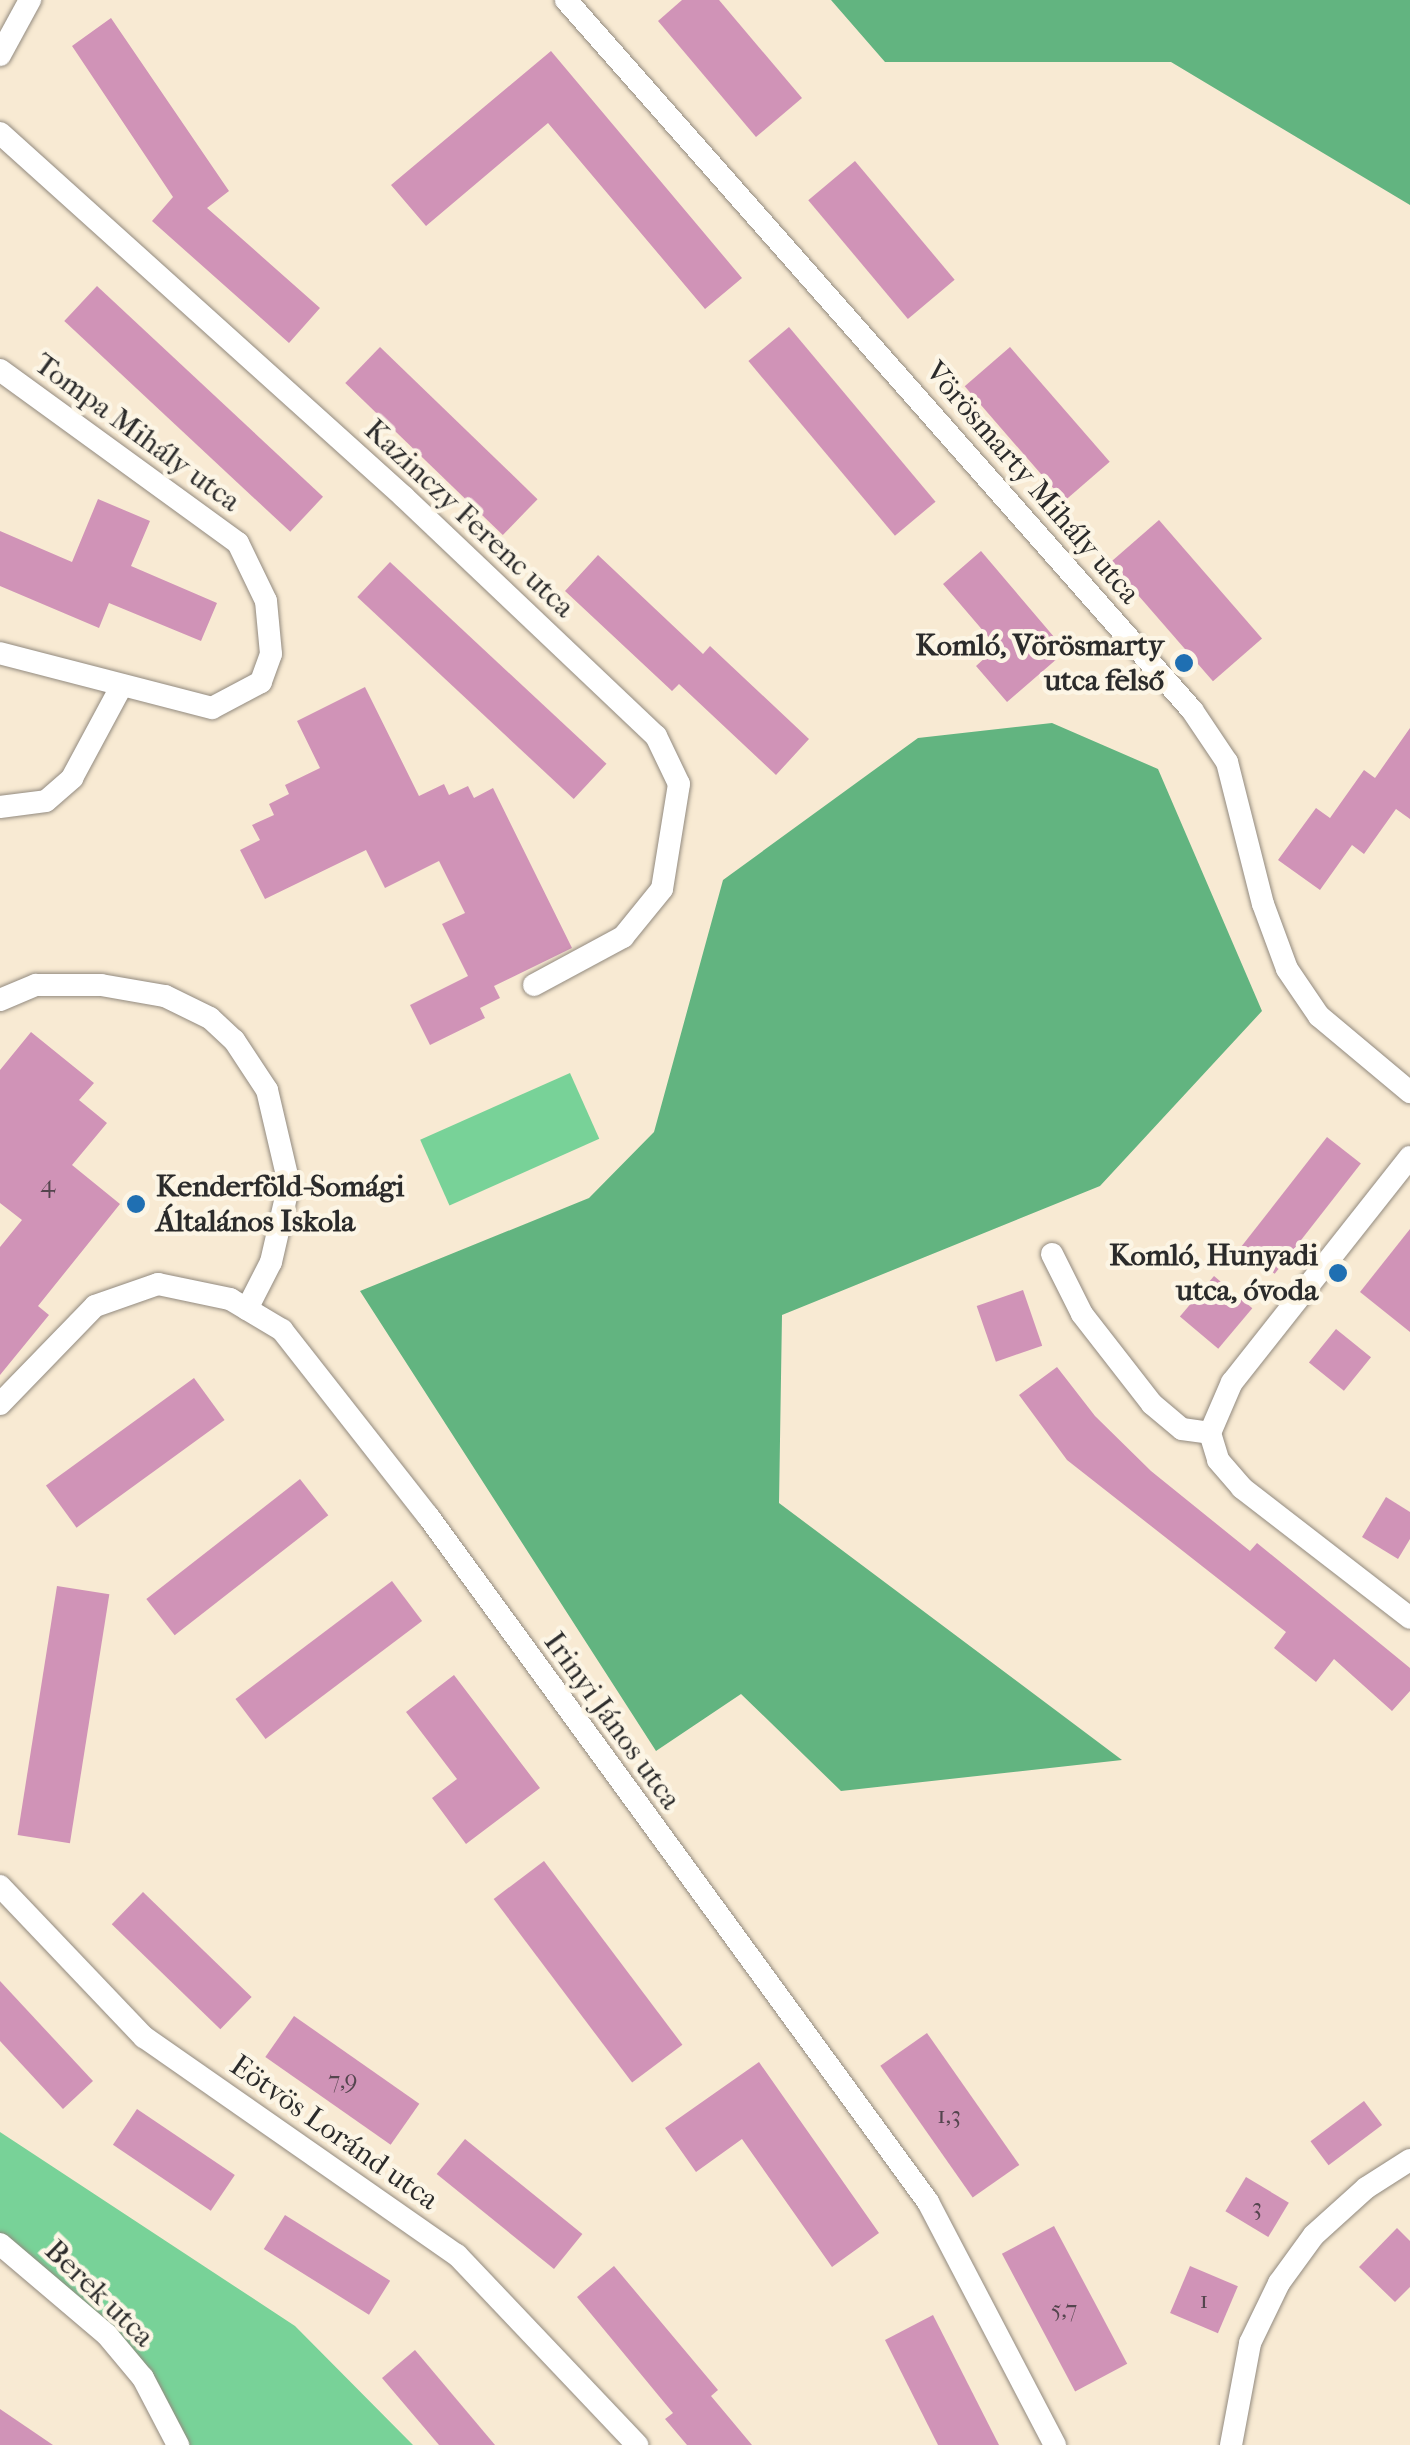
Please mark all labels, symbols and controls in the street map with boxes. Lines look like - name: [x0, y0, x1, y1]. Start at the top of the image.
- street label: Tompa Mihály utca: [27, 346, 247, 520]
- street label: Vörösmarty Mihály utca: [917, 354, 1147, 612]
- street label: Kazinczy Ferenc utca: [356, 412, 582, 626]
- place label: Komló, Vörösmarty utca felső: [916, 628, 1164, 698]
- marker: Komló, Vörösmarty utca felső: [1173, 652, 1195, 674]
- house number: 4: [41, 1169, 55, 1199]
- place label: Kenderföld-Somági Általános Iskola: [156, 1169, 404, 1240]
- marker: Kenderföld-Somági Általános Iskola: [125, 1193, 147, 1215]
- place label: Komló, Hunyadi utca, óvoda: [1109, 1238, 1318, 1308]
- marker: Komló, Hunyadi utca, óvoda: [1327, 1262, 1349, 1284]
- street label: Irinyi János utca: [536, 1625, 688, 1817]
- street label: Eötvös Loránd utca: [223, 2048, 445, 2218]
- house number: 7,9: [328, 2065, 358, 2095]
- house number: 1,3: [937, 2100, 961, 2130]
- house number: 3: [1252, 2192, 1262, 2222]
- street label: Berek utca: [37, 2233, 161, 2355]
- house number: 1: [1200, 2285, 1208, 2315]
- house number: 5,7: [1051, 2294, 1077, 2324]

